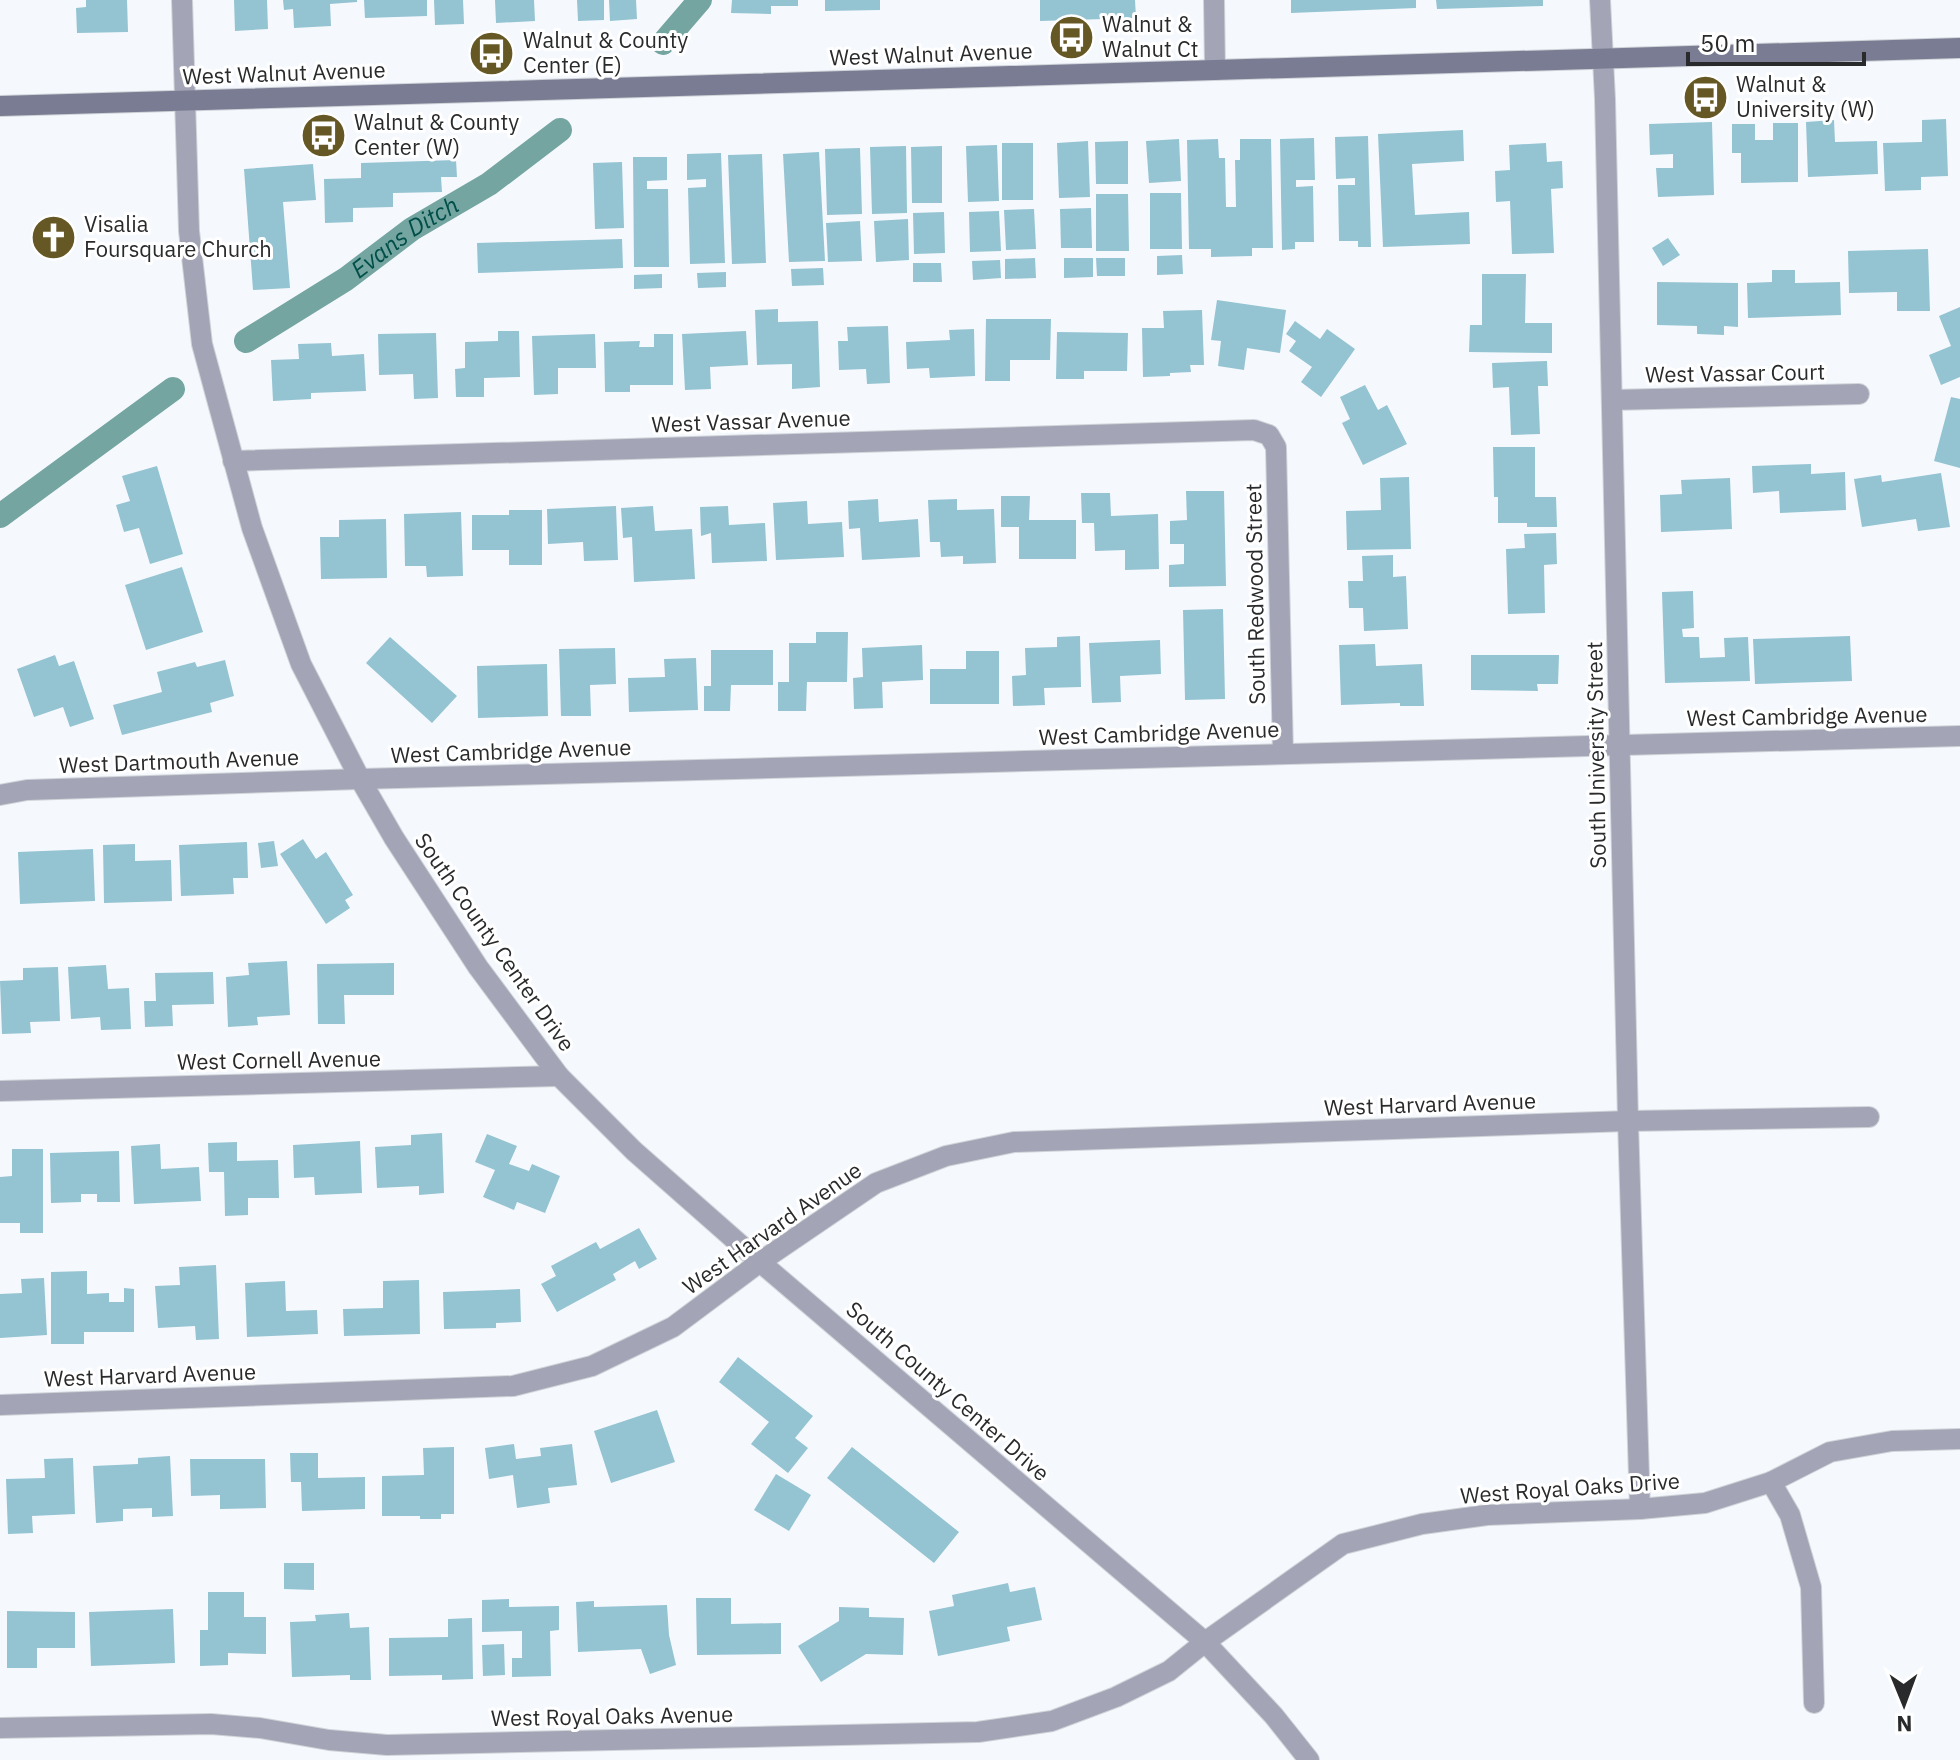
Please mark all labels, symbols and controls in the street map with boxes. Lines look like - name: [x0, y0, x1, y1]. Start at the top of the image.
- place label: Walnut & Walnut Ct: [1102, 9, 1198, 63]
- bus stop icon: Walnut & Walnut Ct: [1047, 13, 1095, 61]
- scale bar: [1688, 16, 1864, 66]
- place label: Walnut & County Center (E): [523, 25, 688, 79]
- text: 50 m: [1700, 27, 1755, 59]
- bus stop icon: Walnut & County Center (E): [468, 29, 516, 77]
- street label: West Walnut Avenue: [829, 35, 1033, 72]
- street label: West Walnut Avenue: [182, 54, 386, 91]
- place label: Walnut & University (W): [1736, 69, 1875, 123]
- bus stop icon: Walnut & University (W): [1681, 73, 1729, 121]
- place label: Walnut & County Center (W): [354, 107, 519, 161]
- bus stop icon: Walnut & County Center (W): [299, 111, 347, 159]
- water label: Evans Ditch: [344, 188, 464, 285]
- place label: Visalia Foursquare Church: [84, 209, 272, 263]
- church icon: Visalia Foursquare Church: [29, 213, 77, 261]
- street label: West Vassar Court: [1645, 356, 1825, 389]
- street label: West Vassar Avenue: [651, 403, 851, 438]
- street label: South Redwood Street: [1238, 483, 1271, 705]
- street label: South University Street: [1579, 641, 1612, 869]
- street label: West Cambridge Avenue: [1686, 699, 1928, 732]
- street label: West Cambridge Avenue: [1038, 714, 1280, 751]
- street label: West Cambridge Avenue: [390, 732, 632, 769]
- street label: West Dartmouth Avenue: [58, 742, 299, 779]
- street label: South County Center Drive: [409, 827, 582, 1057]
- street label: West Cornell Avenue: [177, 1043, 381, 1076]
- street label: West Harvard Avenue: [1323, 1085, 1537, 1122]
- street label: West Harvard Avenue: [677, 1155, 867, 1300]
- street label: South County Center Drive: [841, 1294, 1056, 1487]
- street label: West Harvard Avenue: [43, 1356, 257, 1393]
- street label: West Royal Oaks Drive: [1459, 1465, 1681, 1510]
- north arrow: [1864, 1664, 1944, 1744]
- street label: West Royal Oaks Avenue: [491, 1699, 733, 1732]
- text: N: [1896, 1710, 1913, 1739]

